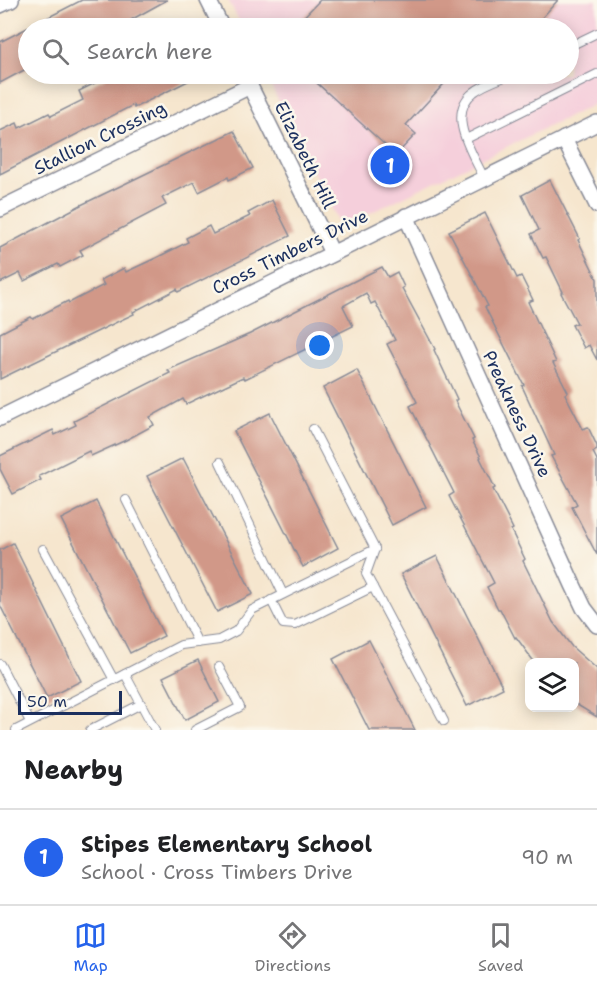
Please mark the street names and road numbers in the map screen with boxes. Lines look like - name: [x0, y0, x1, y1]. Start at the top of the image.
- street label: Stallion Crossing: [30, 96, 170, 180]
- street label: Elizabeth Hill: [269, 97, 342, 213]
- street label: Cross Timbers Drive: [208, 204, 372, 300]
- street label: Preakness Drive: [477, 347, 557, 481]

